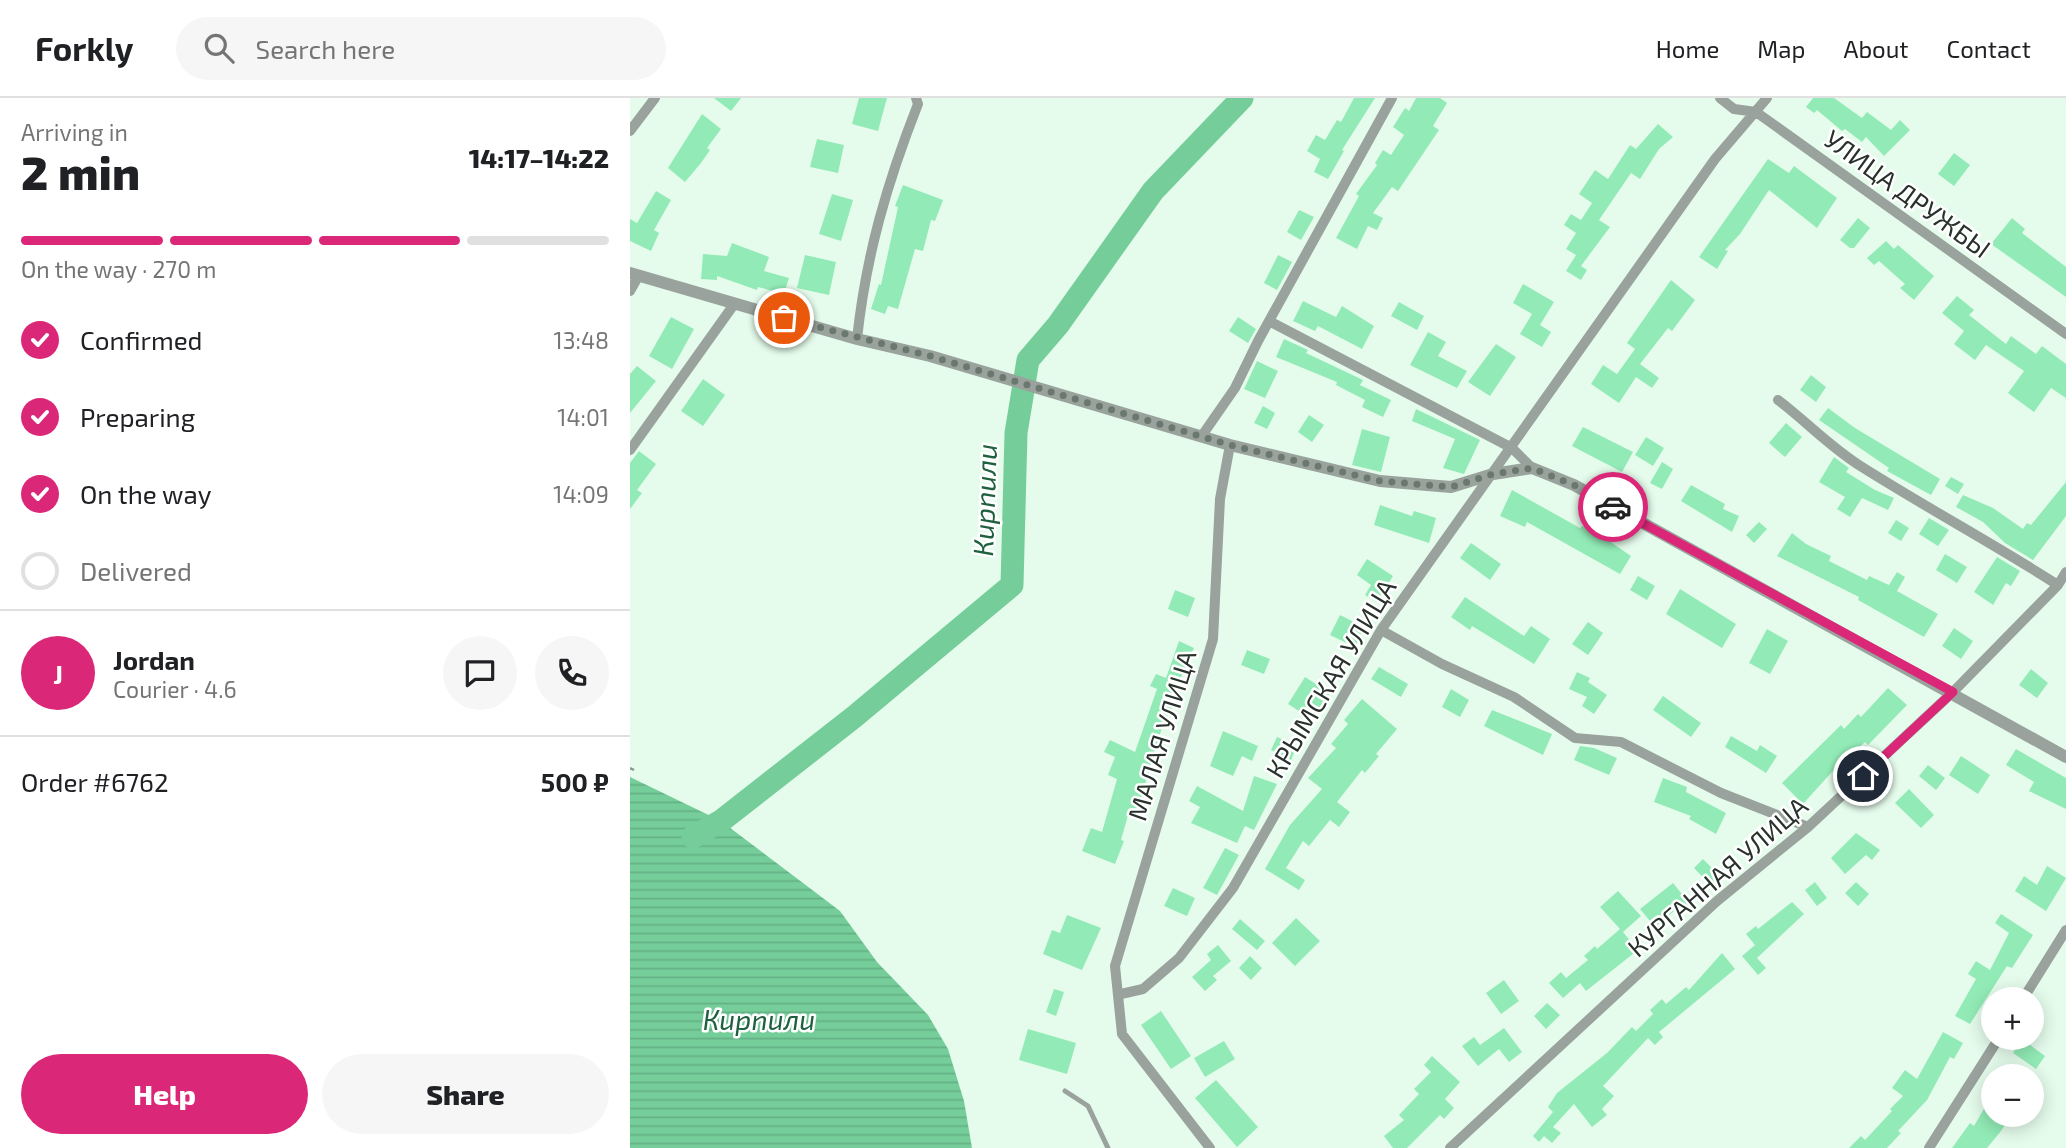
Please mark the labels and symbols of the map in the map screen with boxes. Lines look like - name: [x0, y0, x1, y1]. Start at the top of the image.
- street label: УЛИЦА ДРУЖБЫ: [1819, 122, 1997, 264]
- pin: [754, 288, 814, 348]
- water label: Кирпили: [965, 443, 1003, 557]
- courier: [1578, 472, 1648, 542]
- street label: КРЫМСКАЯ УЛИЦА: [1258, 573, 1402, 783]
- street label: МАЛАЯ УЛИЦА: [1120, 646, 1202, 824]
- pin: [1833, 746, 1893, 806]
- street label: КУРГАННАЯ УЛИЦА: [1621, 789, 1813, 963]
- water label: Кирпили: [703, 1002, 815, 1036]

